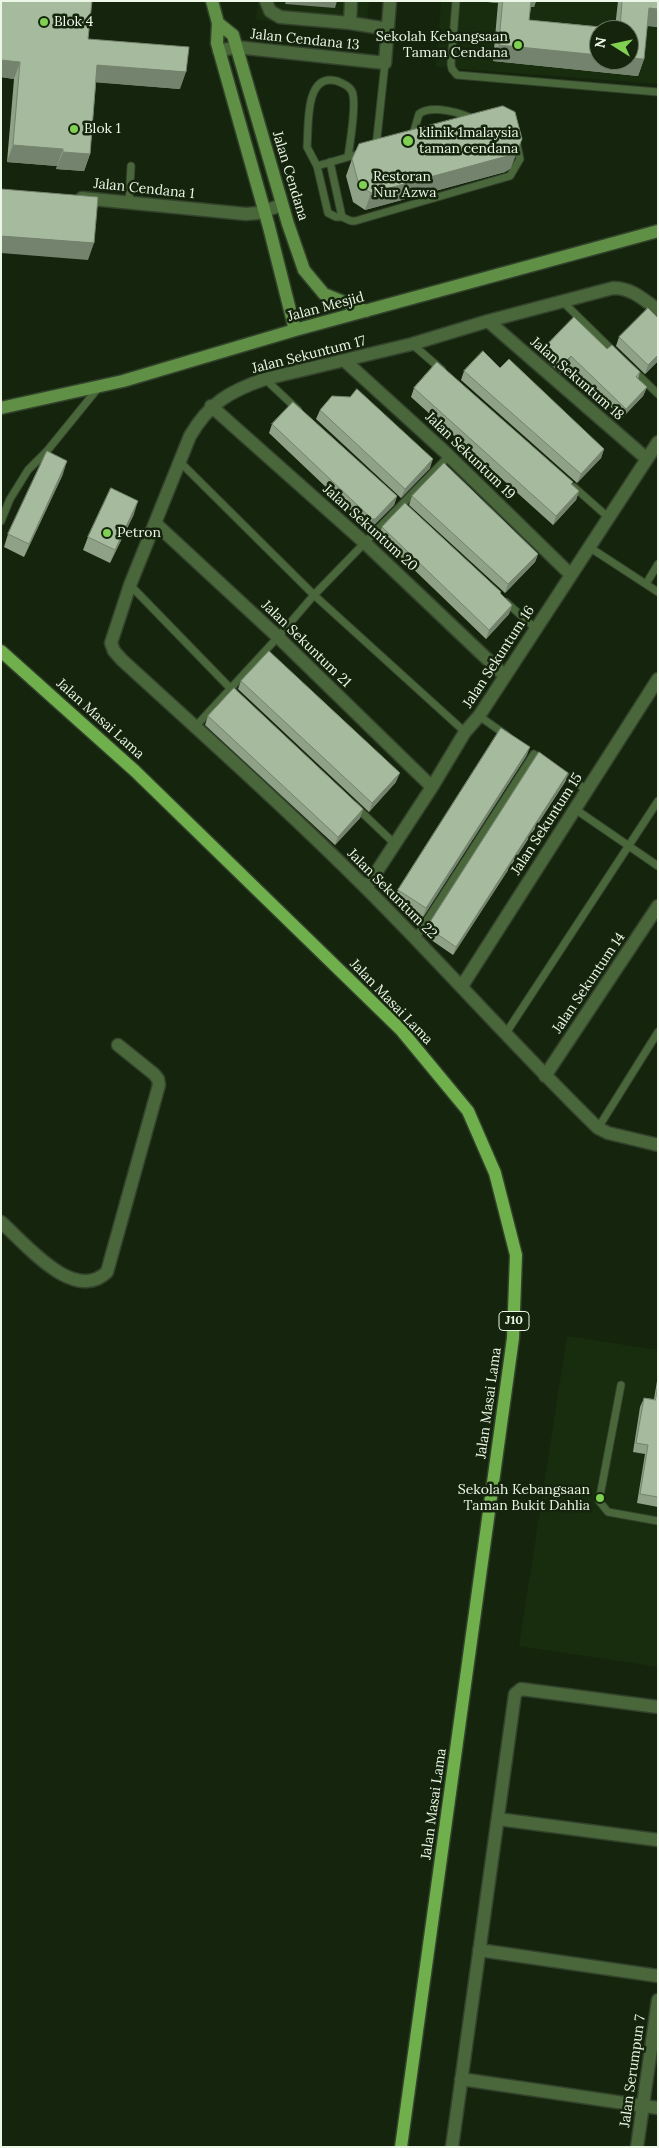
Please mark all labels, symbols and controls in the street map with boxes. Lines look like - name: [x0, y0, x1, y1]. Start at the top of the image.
- place label: Blok 4: [54, 14, 93, 30]
- marker: Blok 4: [38, 16, 50, 28]
- north arrow: [589, 20, 639, 70]
- street label: Jalan Cendana 13: [250, 26, 360, 54]
- place label: Sekolah Kebangsaan Taman Cendana: [376, 29, 508, 62]
- text: N: [590, 36, 610, 49]
- marker: Sekolah Kebangsaan Taman Cendana: [512, 39, 524, 51]
- place label: Blok 1: [84, 121, 121, 137]
- marker: Blok 1: [68, 123, 80, 135]
- place label: klinik 1malaysia taman cendana: [419, 125, 519, 158]
- street label: Jalan Cendana: [268, 129, 312, 223]
- marker: klinik 1malaysia taman cendana: [401, 134, 415, 148]
- place label: Restoran Nur Azwa: [373, 169, 436, 202]
- street label: Jalan Cendana 1: [93, 175, 195, 203]
- marker: Restoran Nur Azwa: [357, 179, 369, 191]
- street label: Jalan Mesjid: [286, 289, 366, 325]
- street label: Jalan Sekuntum 17: [250, 333, 368, 377]
- street label: Jalan Sekuntum 18: [527, 334, 627, 424]
- street label: Jalan Sekuntum 19: [422, 409, 518, 503]
- street label: Jalan Sekuntum 20: [319, 481, 421, 575]
- place label: Petron: [117, 525, 161, 541]
- marker: Petron: [101, 527, 113, 539]
- street label: Jalan Sekuntum 21: [258, 597, 354, 691]
- street label: Jalan Sekuntum 16: [460, 603, 538, 711]
- street label: Jalan Masai Lama: [53, 675, 147, 763]
- street label: Jalan Sekuntum 15: [508, 770, 586, 878]
- street label: Jalan Sekuntum 22: [344, 846, 440, 942]
- street label: Jalan Sekuntum 14: [549, 929, 629, 1037]
- street label: Jalan Masai Lama: [346, 956, 436, 1048]
- road number: J10: [499, 1312, 529, 1330]
- street label: Jalan Masai Lama: [473, 1346, 505, 1460]
- place label: Sekolah Kebangsaan Taman Bukit Dahlia: [458, 1482, 590, 1514]
- marker: Sekolah Kebangsaan Taman Bukit Dahlia: [594, 1492, 606, 1504]
- street label: Jalan Masai Lama: [418, 1747, 450, 1861]
- street label: Jalan Serumpun 7: [617, 2014, 649, 2128]

